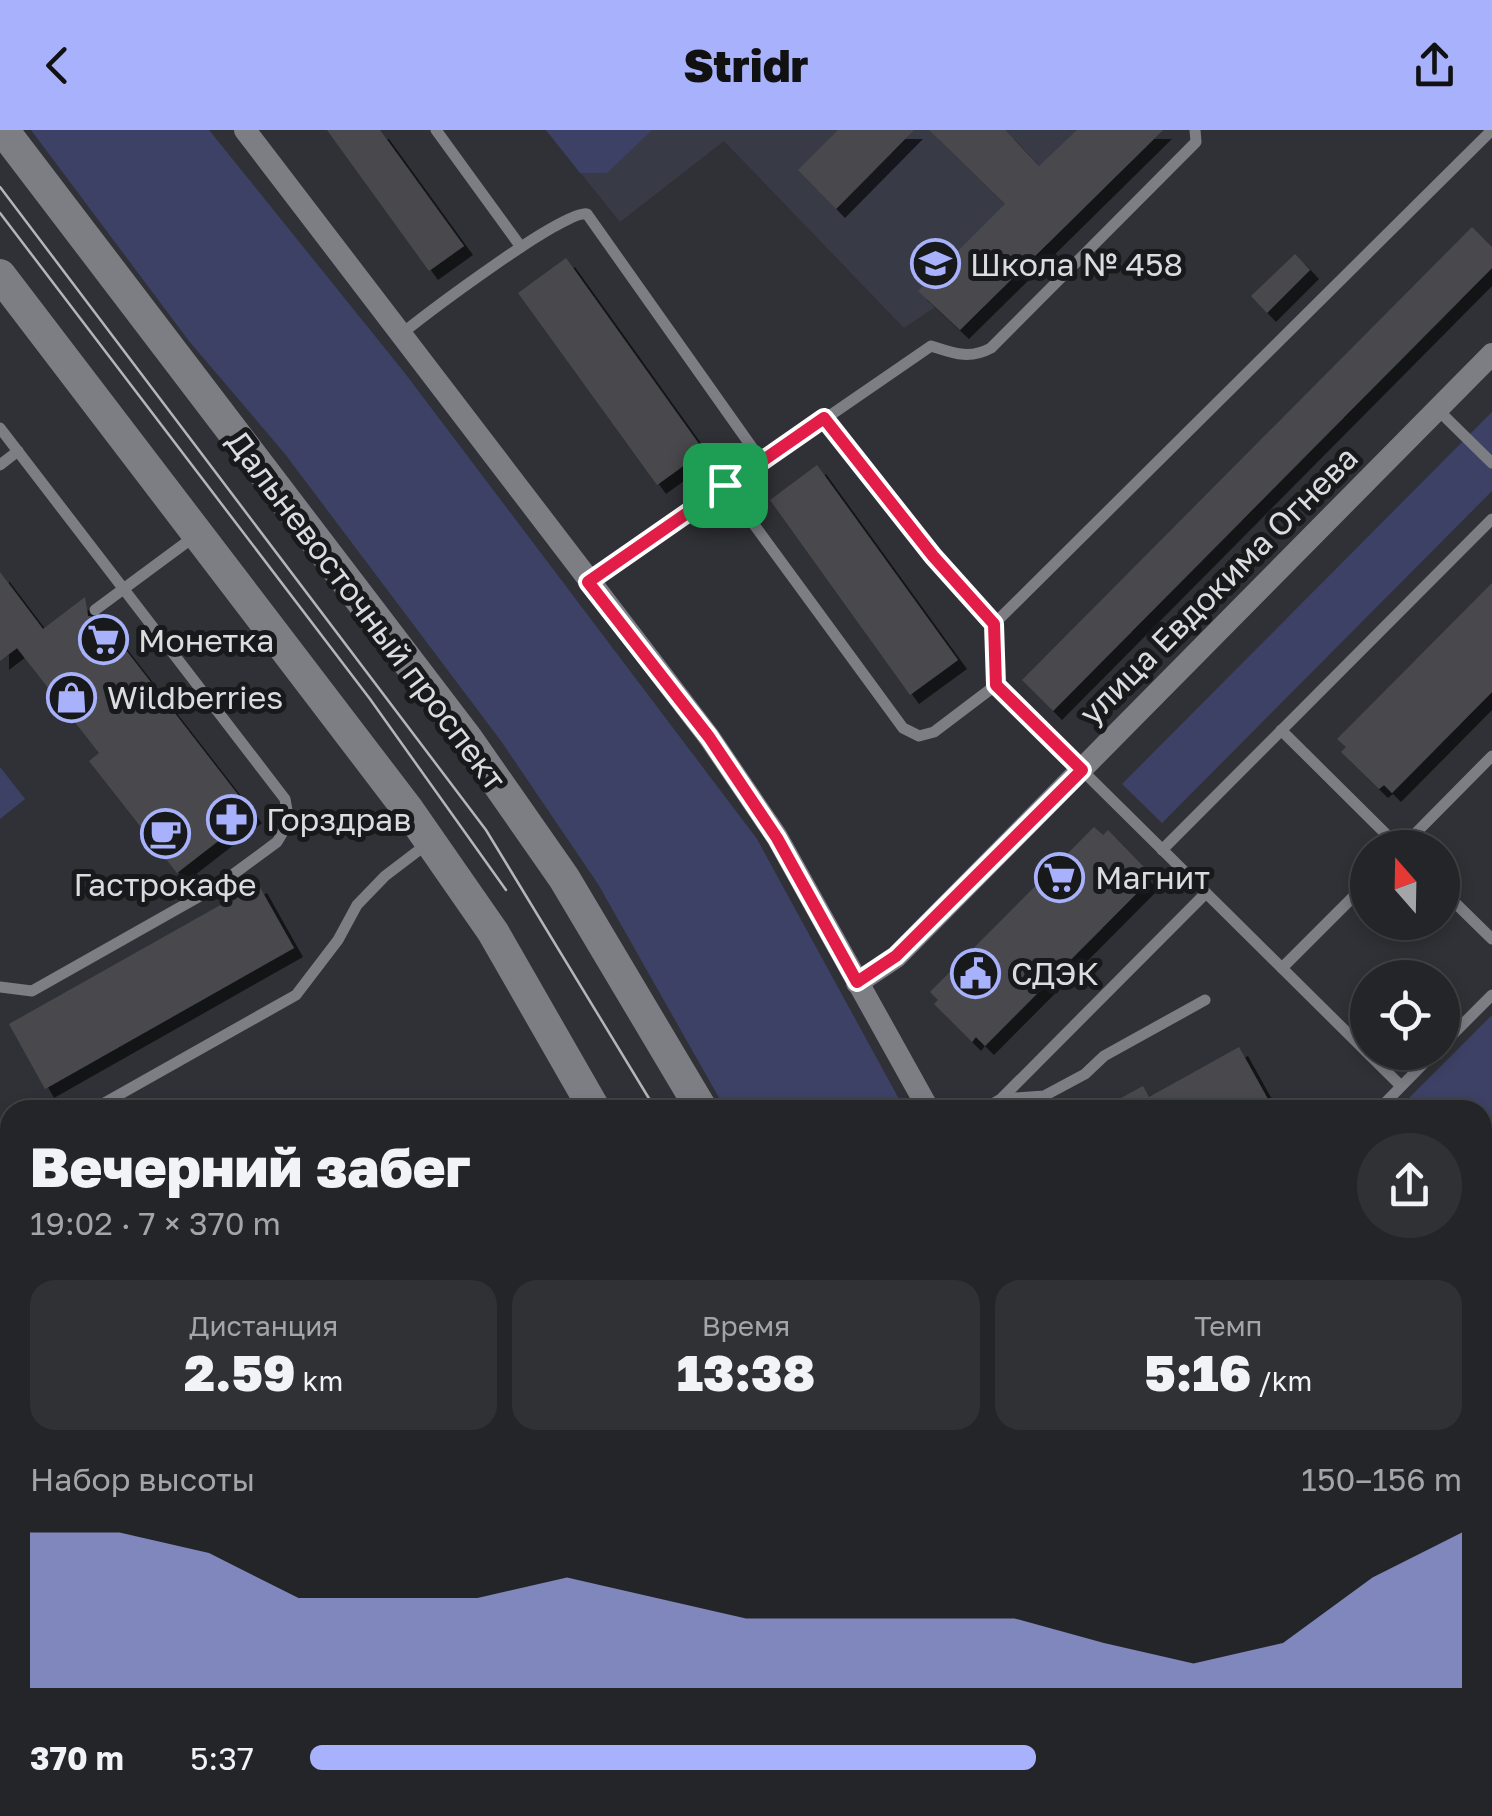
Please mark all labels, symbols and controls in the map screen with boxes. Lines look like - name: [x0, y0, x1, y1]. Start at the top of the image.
- icon: back: [30, 38, 85, 93]
- text: Stridr: [684, 38, 808, 92]
- icon: share: [1407, 38, 1462, 93]
- school or university icon: Школа № 458: [909, 238, 961, 290]
- place label: Школа № 458: [970, 245, 1183, 283]
- street label: Дальневосточный проспект: [219, 423, 515, 797]
- street label: улица Евдокима Огнева: [1071, 438, 1365, 732]
- pin: [683, 443, 768, 528]
- icon: arrive: [698, 458, 753, 513]
- supermarket icon: Монетка: [77, 614, 129, 666]
- place label: Монетка: [138, 621, 274, 659]
- shop icon: Wildberries: [46, 671, 98, 723]
- place label: Wildberries: [107, 678, 283, 716]
- pharmacy icon: Горздрав: [205, 793, 257, 845]
- place label: Горздрав: [266, 800, 411, 838]
- cafe icon: Гастрокафе: [139, 808, 191, 860]
- north arrow: [1350, 830, 1460, 940]
- map controls: [1350, 830, 1460, 1070]
- supermarket icon: Магнит: [1034, 851, 1086, 903]
- place label: Магнит: [1095, 858, 1210, 896]
- place label: Гастрокафе: [73, 865, 257, 903]
- public building icon: СДЭК: [950, 947, 1002, 999]
- place label: СДЭК: [1011, 954, 1099, 992]
- button: locate: [1350, 960, 1460, 1070]
- text: Вечерний забег: [30, 1133, 471, 1199]
- button: share: [1357, 1133, 1462, 1238]
- text: 19:02 · 7 × 370 m: [30, 1204, 281, 1242]
- text: Дистанция: [189, 1309, 338, 1342]
- text: Время: [702, 1309, 790, 1342]
- text: Темп: [1194, 1309, 1262, 1342]
- text: 2.59: [184, 1342, 296, 1402]
- text: 13:38: [677, 1342, 815, 1402]
- text: 5:16: [1144, 1342, 1251, 1402]
- text: km: [296, 1364, 343, 1397]
- text: /km: [1251, 1364, 1312, 1397]
- text: Набор высоты: [30, 1460, 255, 1498]
- text: 150–156 m: [1301, 1460, 1462, 1498]
- text: 370 m: [30, 1739, 124, 1777]
- text: 5:37: [190, 1739, 254, 1777]

